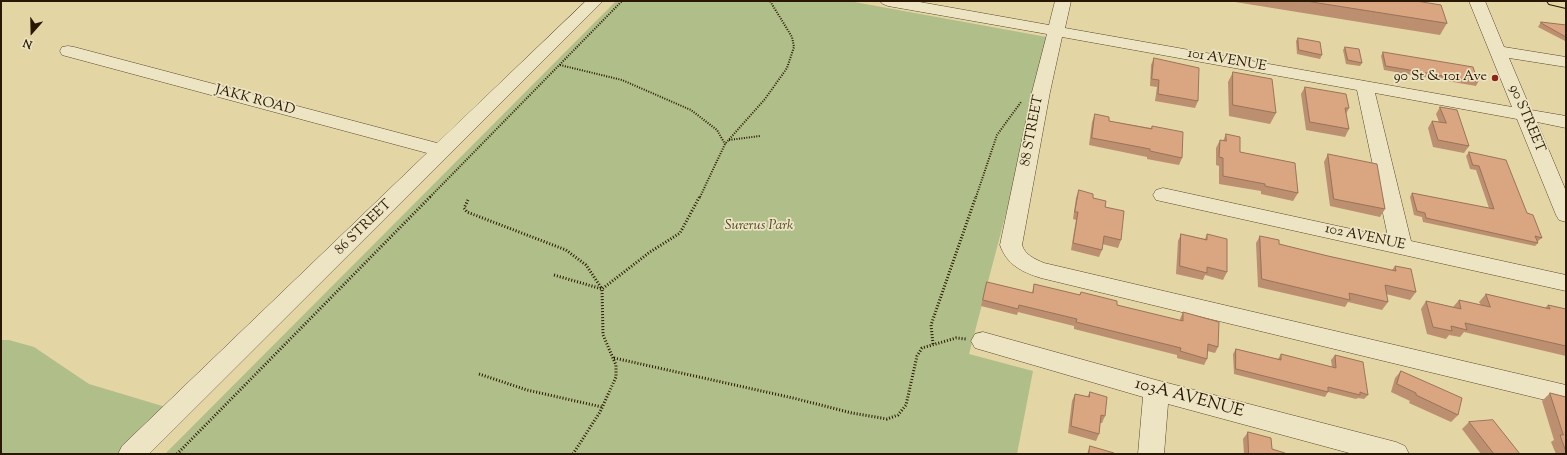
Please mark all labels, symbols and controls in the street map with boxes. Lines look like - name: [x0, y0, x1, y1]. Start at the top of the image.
- north arrow: [12, 12, 52, 52]
- text: N: [21, 34, 35, 52]
- street label: 101 AVENUE: [1186, 46, 1268, 76]
- place label: 90 St & 101 Ave: [1394, 70, 1487, 86]
- marker: 90 St & 101 Ave: [1490, 73, 1500, 83]
- street label: JAKK ROAD: [213, 82, 297, 120]
- street label: 90 STREET: [1504, 82, 1548, 156]
- street label: 88 STREET: [1018, 94, 1048, 168]
- street label: 86 STREET: [332, 197, 396, 259]
- park label: Surerus Park: [725, 219, 793, 235]
- street label: 102 AVENUE: [1323, 221, 1407, 255]
- street label: 103A AVENUE: [1132, 375, 1246, 423]

